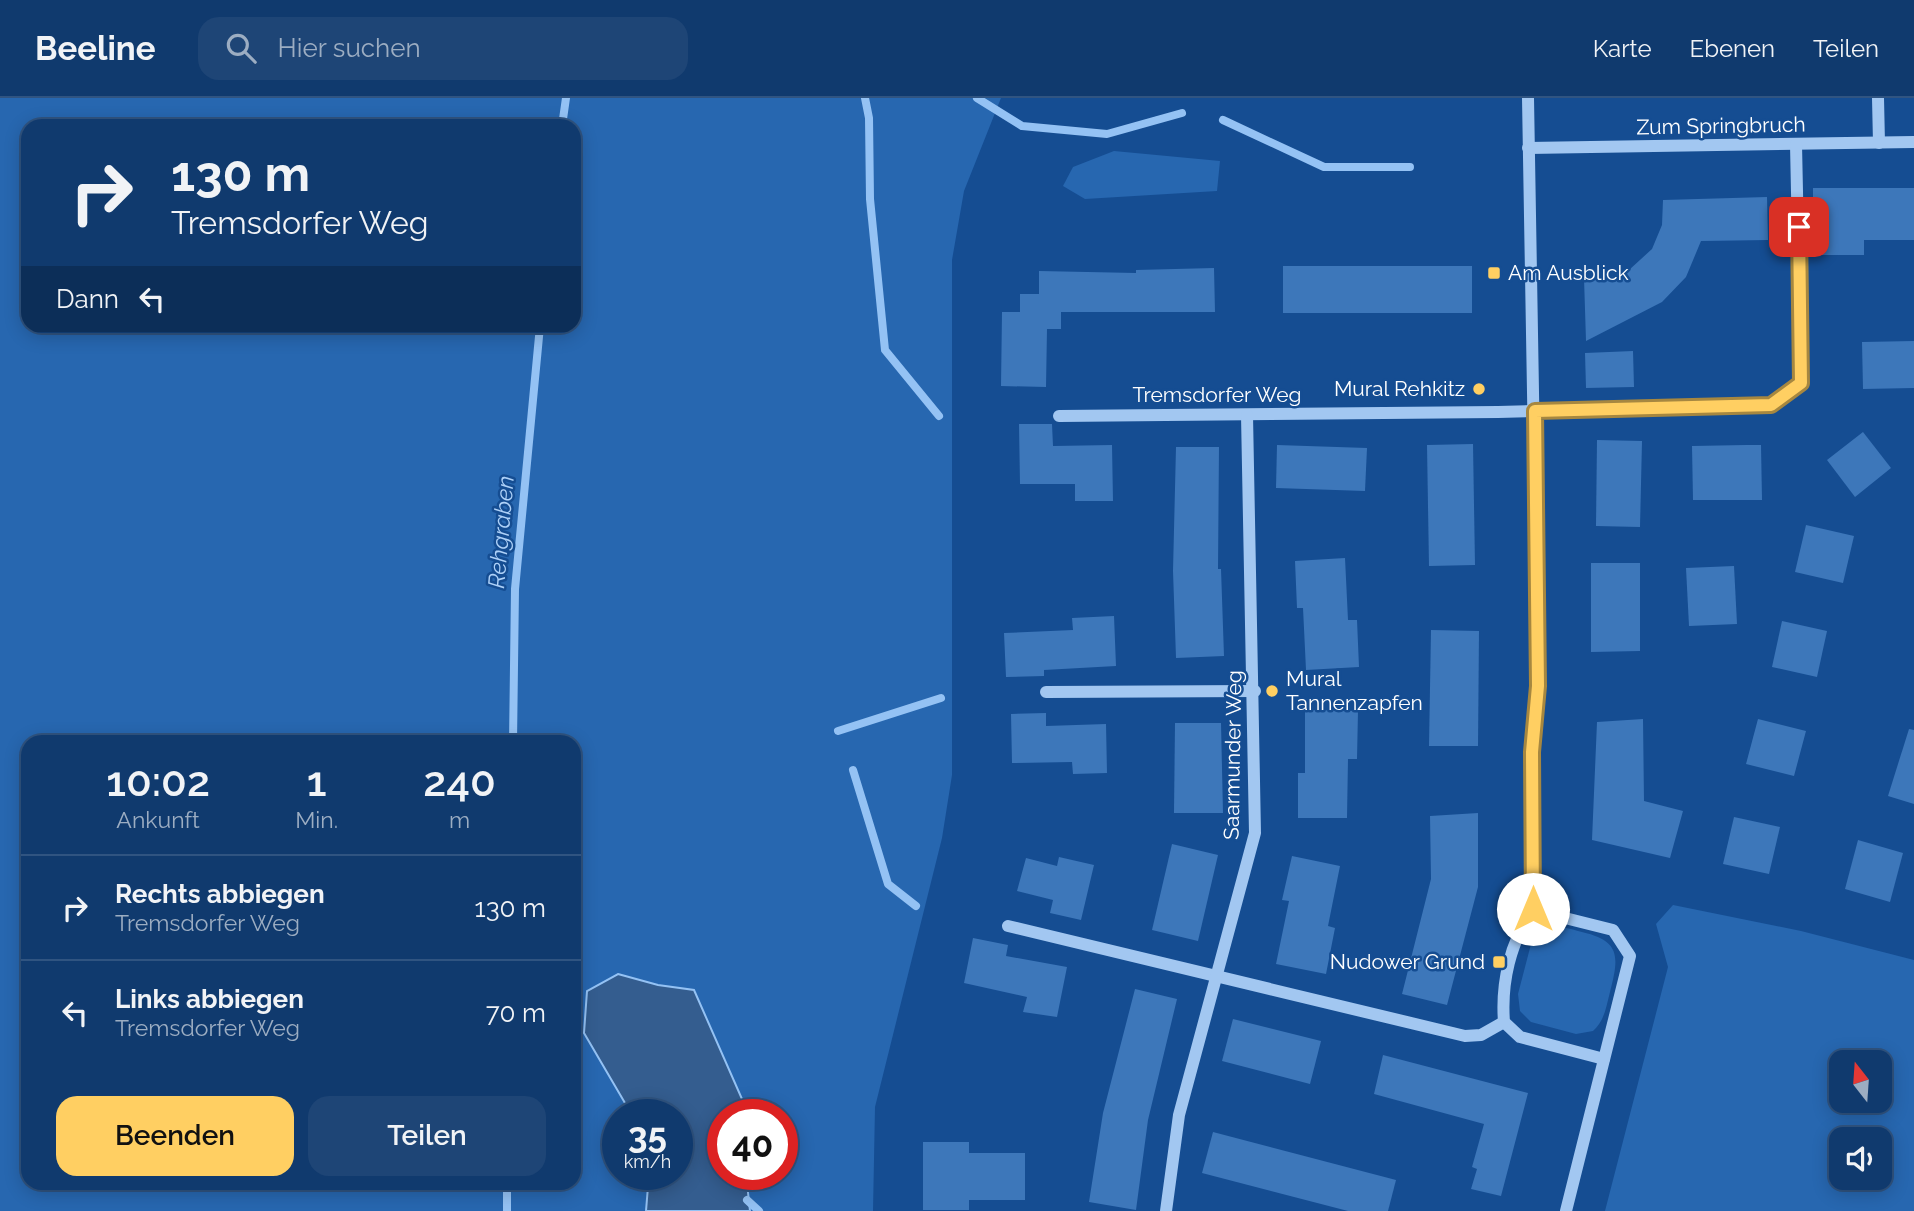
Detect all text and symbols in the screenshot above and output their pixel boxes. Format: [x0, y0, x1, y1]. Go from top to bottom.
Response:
search box [198, 17, 688, 80]
text: Beeline [35, 29, 156, 68]
icon: search [222, 29, 260, 67]
text: Hier suchen [278, 33, 421, 63]
text: Karte [1593, 34, 1652, 63]
text: Ebenen [1690, 34, 1775, 63]
text: Teilen [1813, 34, 1879, 63]
street label: Zum Springbruch [1636, 112, 1806, 139]
text: 130 m [171, 145, 310, 202]
icon: right [56, 147, 147, 238]
pin [1769, 197, 1829, 257]
text: Tremsdorfer Weg [171, 204, 428, 241]
icon: arrive [1780, 208, 1818, 246]
place label: Am Ausblick [1508, 260, 1629, 285]
marker: Am Ausblick [1486, 265, 1502, 281]
icon: left [133, 280, 171, 318]
text: Dann [56, 284, 119, 314]
place label: Mural Rehkitz [1334, 376, 1465, 401]
marker: Mural Rehkitz [1471, 381, 1487, 397]
street label: Tremsdorfer Weg [1133, 382, 1301, 407]
water label: Rehgraben [482, 474, 519, 589]
place label: Mural Tannenzapfen [1286, 666, 1423, 715]
street label: Saarmunder Weg [1219, 670, 1246, 840]
marker: Mural Tannenzapfen [1264, 683, 1280, 699]
text: 10:02 [106, 757, 210, 806]
text: 1 [307, 757, 327, 806]
text: 240 [423, 757, 496, 806]
text: Ankunft [116, 806, 200, 833]
text: Min. [295, 806, 338, 833]
text: m [449, 806, 470, 833]
position arrow [1496, 872, 1570, 946]
text: Rechts abbiegen [115, 879, 325, 909]
icon: right [56, 889, 94, 927]
text: 130 m [475, 893, 546, 923]
text: Tremsdorfer Weg [115, 909, 300, 936]
place label: Nudower Grund [1330, 949, 1485, 974]
marker: Nudower Grund [1491, 954, 1507, 970]
text: Links abbiegen [115, 984, 304, 1014]
icon: left [56, 994, 94, 1032]
text: 70 m [486, 998, 546, 1028]
text: Tremsdorfer Weg [115, 1014, 300, 1041]
north arrow [1829, 1050, 1892, 1113]
map controls [1829, 1050, 1892, 1190]
button: Beenden [56, 1096, 294, 1176]
button: Teilen [308, 1096, 546, 1176]
speed limit sign: 40 [707, 1099, 798, 1190]
text: 35 [628, 1115, 667, 1156]
button: sound [1829, 1127, 1892, 1190]
text: km/h [624, 1151, 671, 1172]

